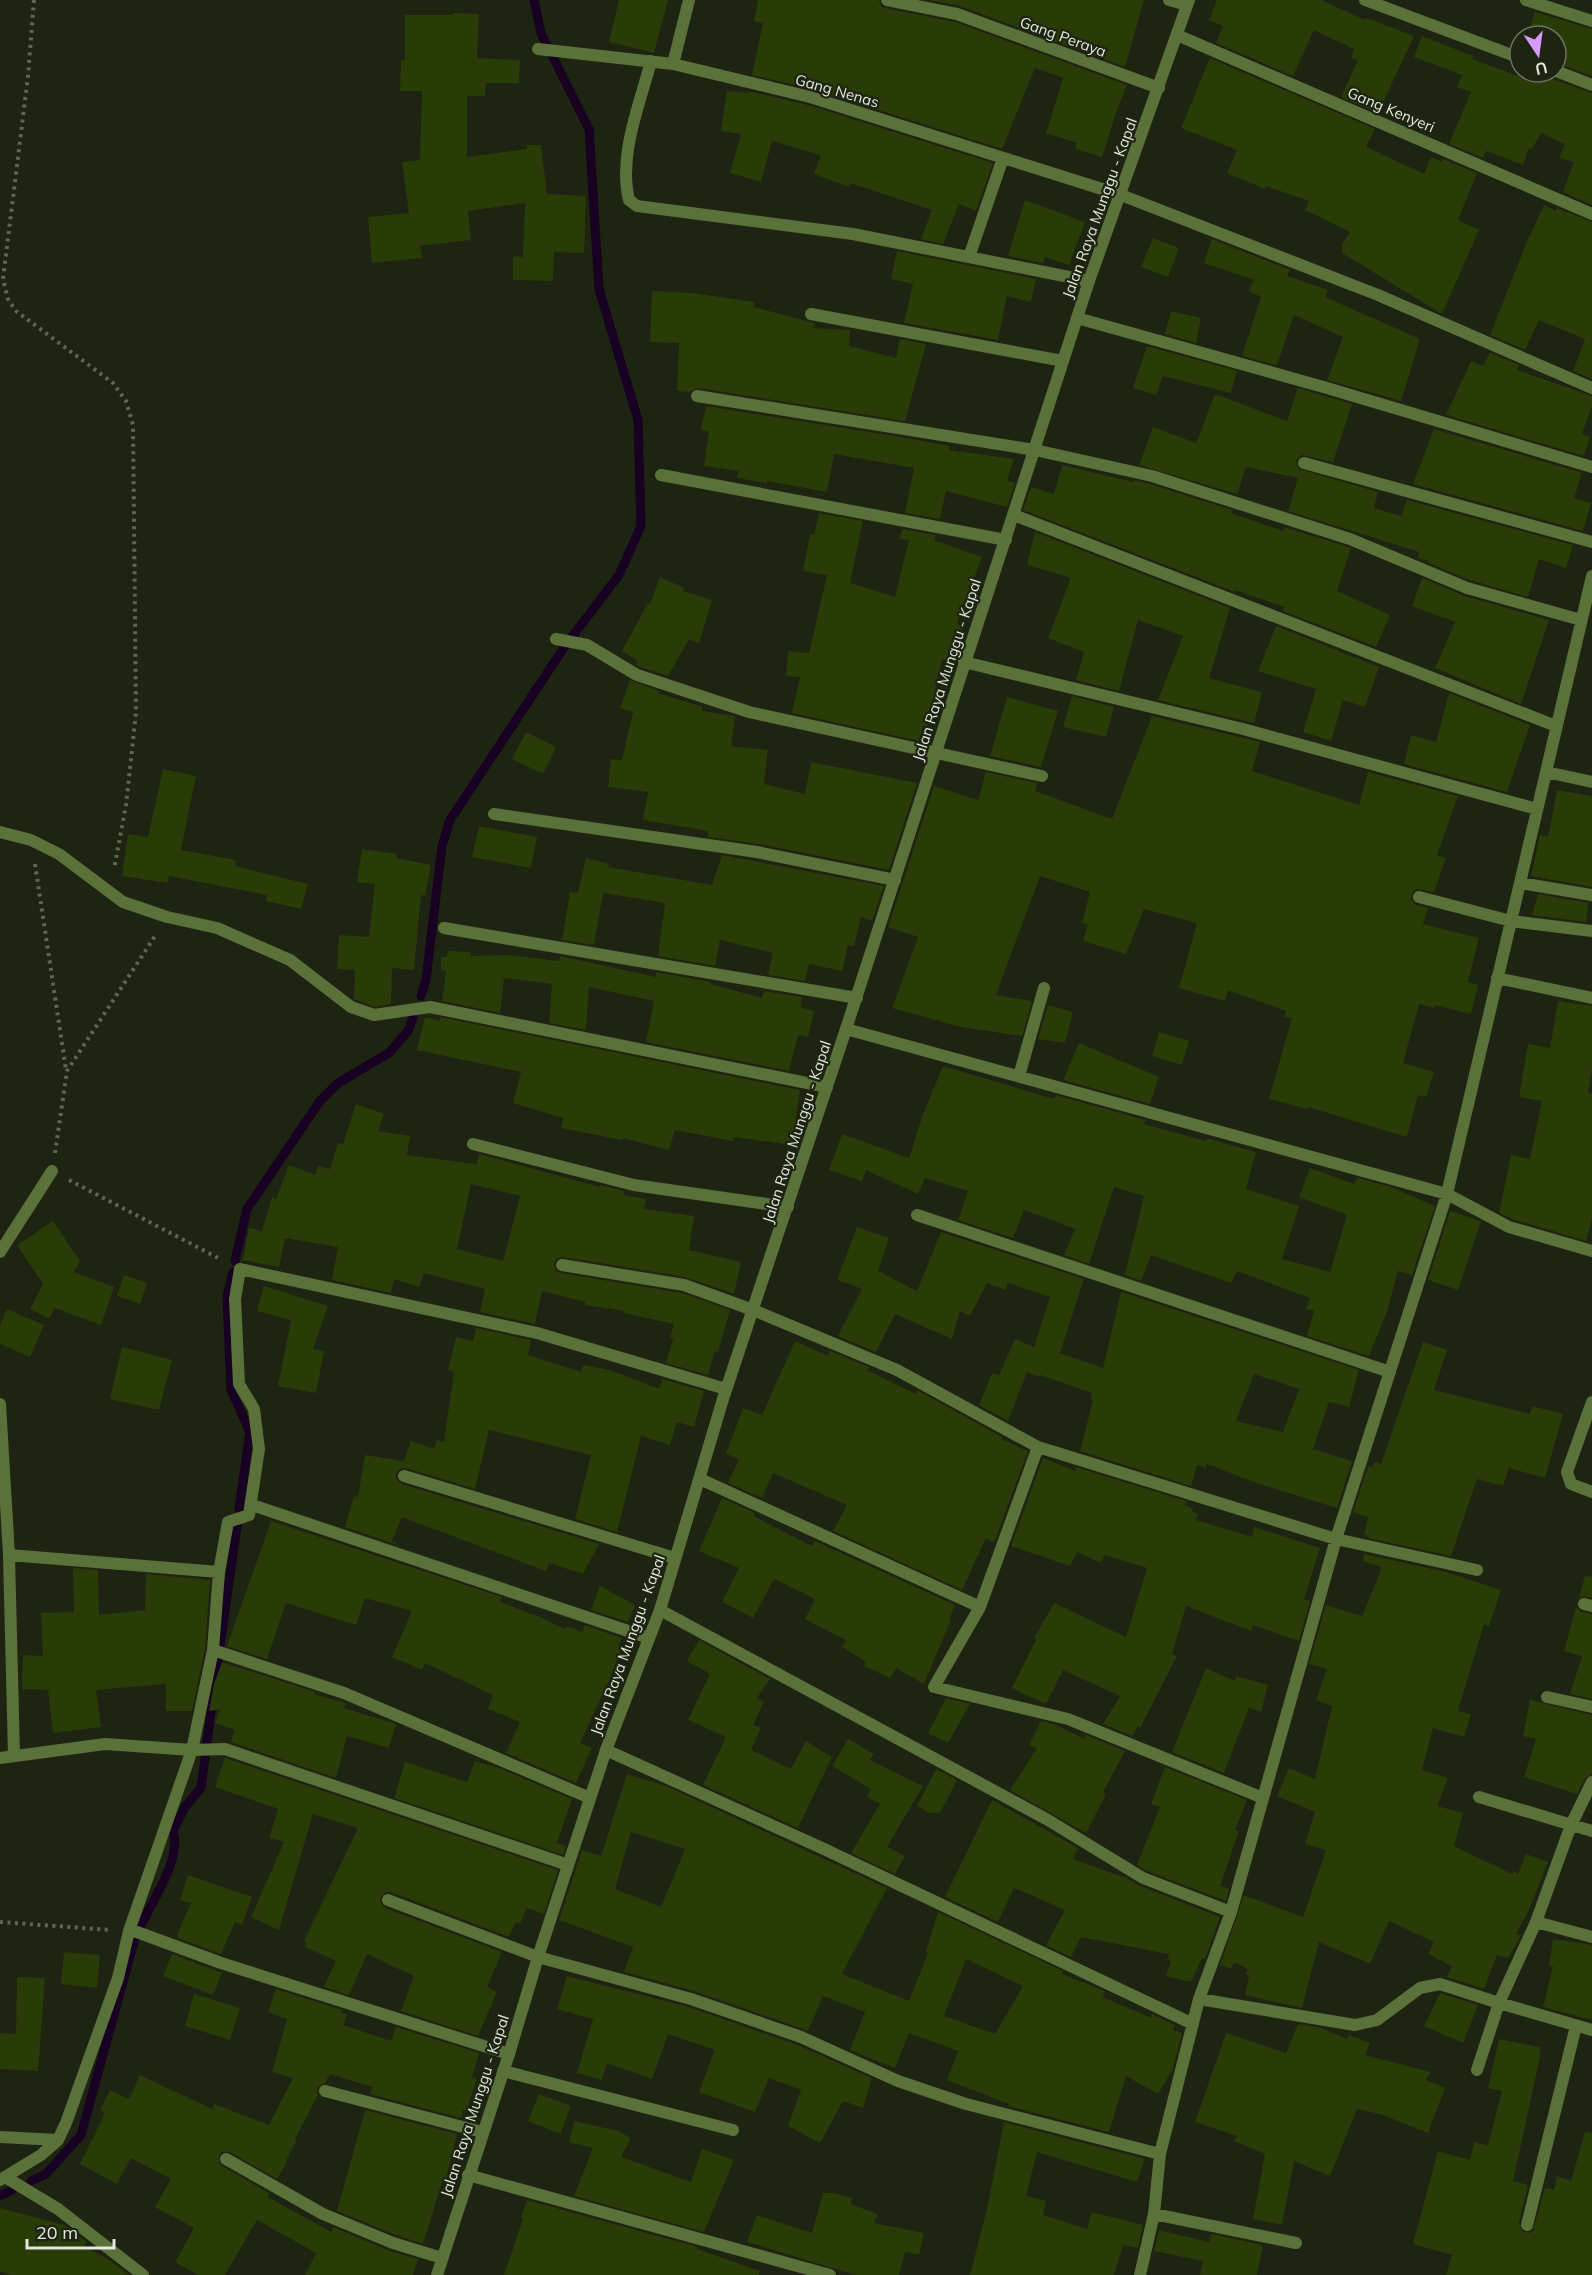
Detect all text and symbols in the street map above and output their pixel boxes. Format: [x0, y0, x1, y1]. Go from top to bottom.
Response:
street label: Gang Peraya [1017, 12, 1109, 61]
north arrow [1508, 24, 1568, 84]
text: U [1533, 58, 1549, 80]
street label: Gang Nenas [793, 69, 881, 112]
street label: Gang Kenyeri [1345, 83, 1438, 136]
street label: Jalan Raya Munggu - Kapal [1058, 115, 1141, 301]
street label: Jalan Raya Munggu - Kapal [908, 576, 985, 763]
street label: Jalan Raya Munggu - Kapal [758, 1038, 835, 1225]
street label: Jalan Raya Munggu - Kapal [586, 1552, 669, 1738]
street label: Jalan Raya Munggu - Kapal [436, 2012, 513, 2199]
scale bar [27, 2212, 114, 2250]
text: 20 m [36, 2221, 78, 2244]

